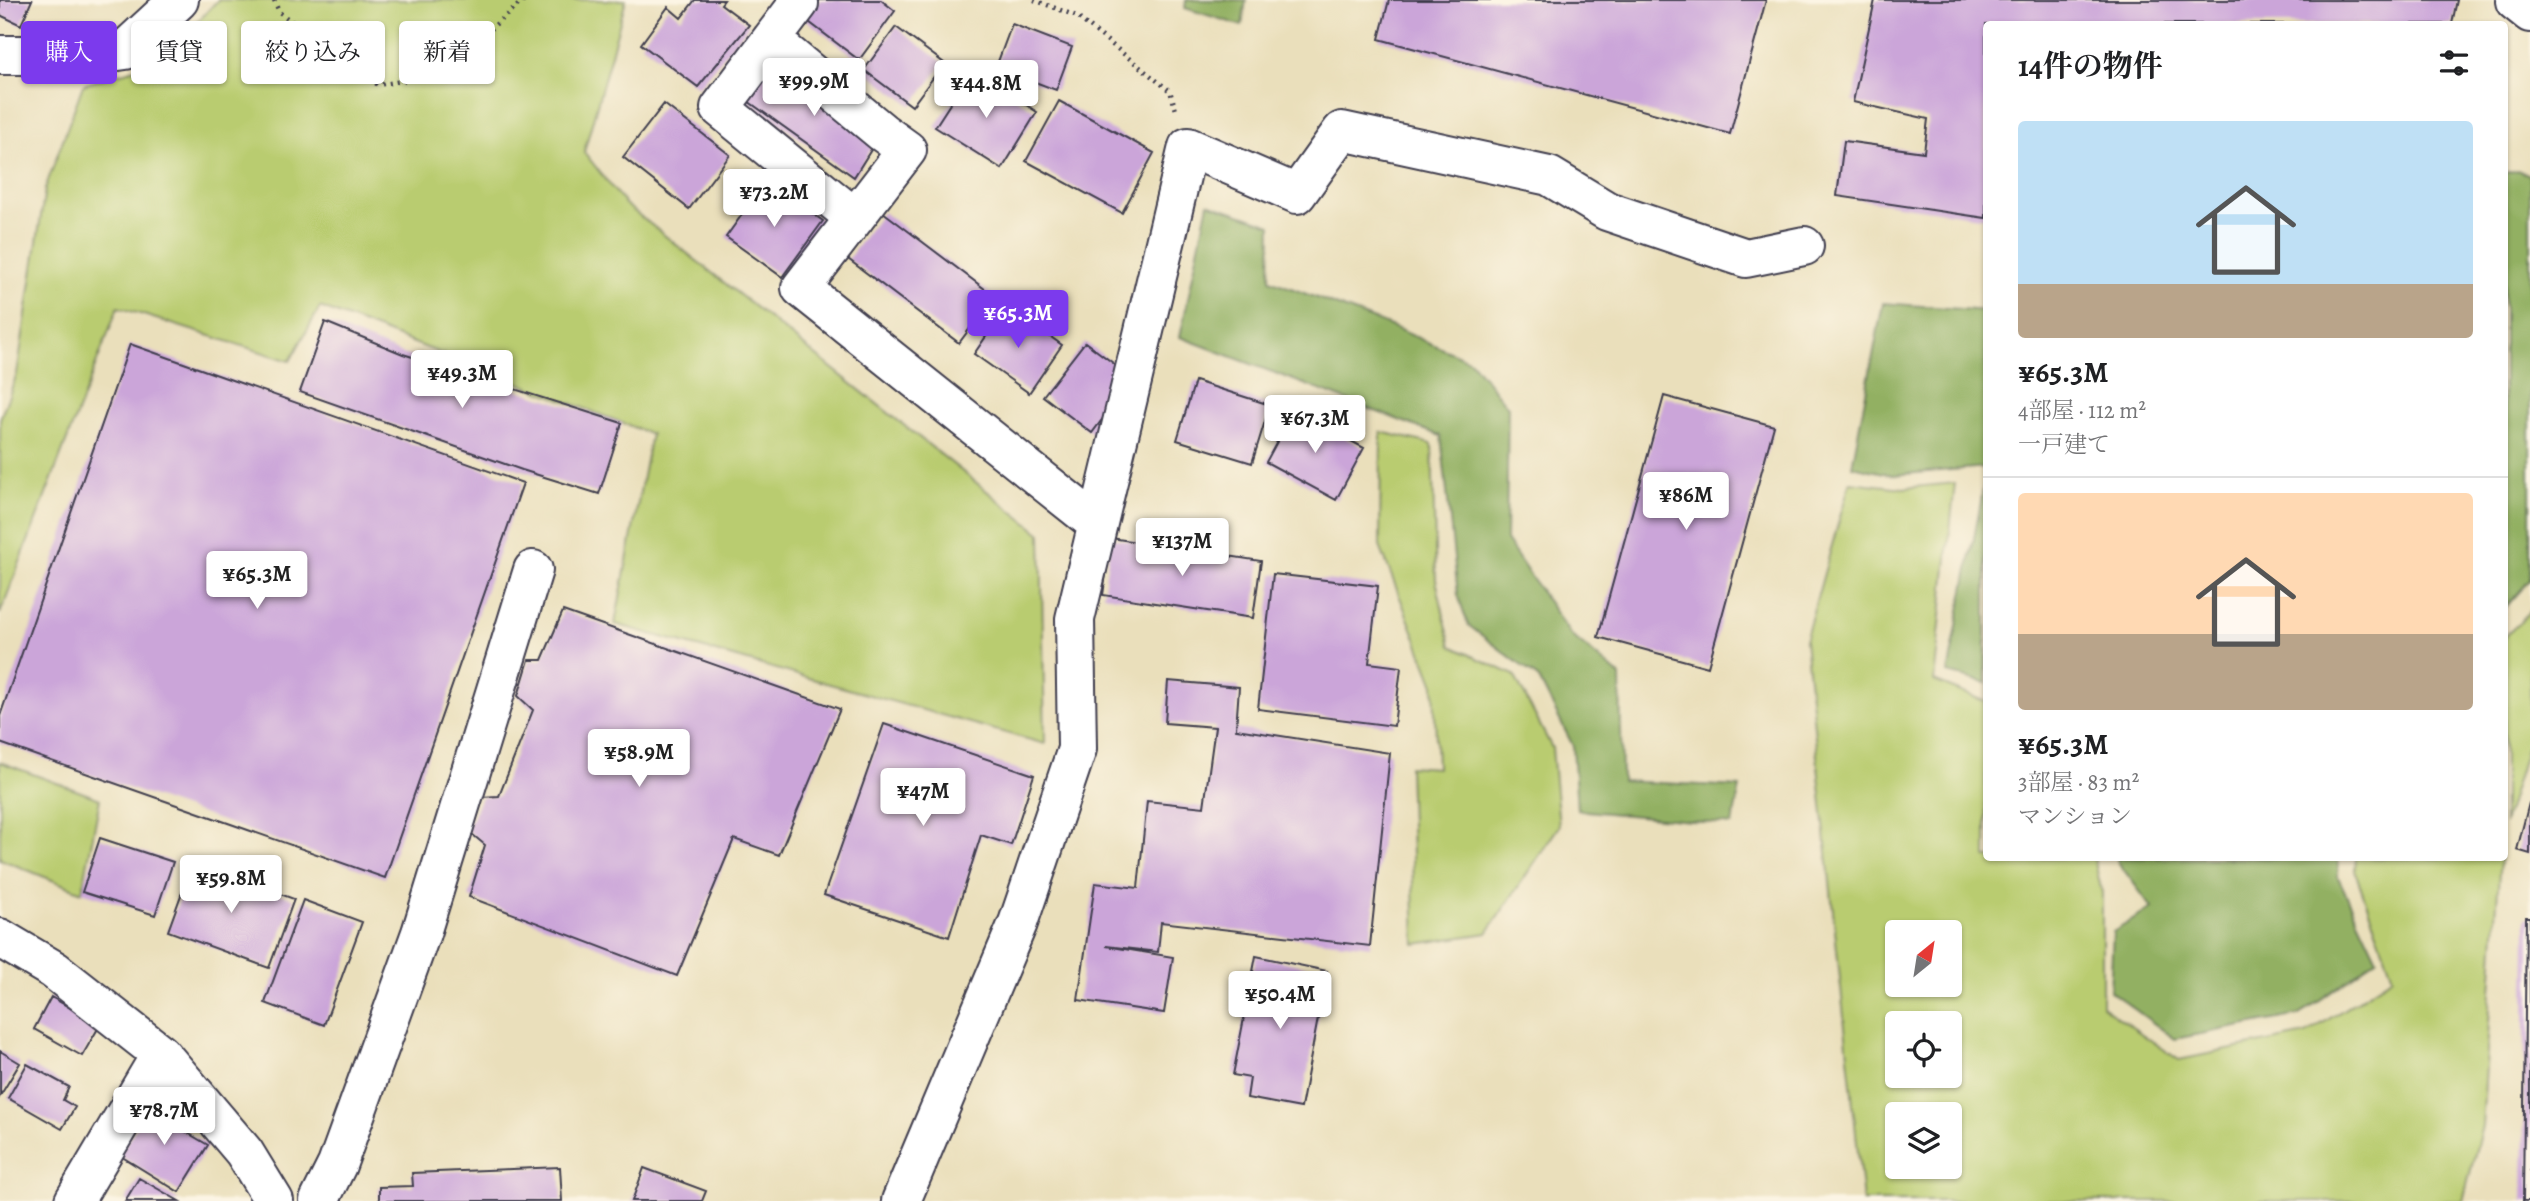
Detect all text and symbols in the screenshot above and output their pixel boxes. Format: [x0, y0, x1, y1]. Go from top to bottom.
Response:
chip: 購入 [21, 21, 117, 84]
chip: 賃貸 [131, 21, 227, 84]
chip: 絞り込み [241, 21, 385, 84]
chip: 新着 [399, 21, 495, 84]
icon: filters [2435, 44, 2473, 82]
text: 14件の物件 [2018, 46, 2163, 86]
pin: ¥99.9M [757, 58, 871, 118]
pin: ¥44.8M [929, 60, 1043, 120]
text: ¥99.9M [779, 65, 849, 96]
text: ¥44.8M [950, 67, 1022, 98]
icon: home [2183, 167, 2309, 293]
pin: ¥73.2M [717, 170, 831, 229]
text: ¥73.2M [739, 176, 809, 207]
pin: ¥65.3M [961, 290, 1075, 350]
text: ¥65.3M [983, 297, 1053, 328]
pin: ¥49.3M [405, 350, 519, 410]
text: ¥65.3M [2018, 352, 2108, 392]
text: ¥49.3M [427, 357, 497, 388]
text: 4部屋 · 112 m² [2018, 395, 2146, 426]
pin: ¥67.3M [1258, 396, 1372, 455]
text: ¥67.3M [1280, 402, 1350, 433]
text: 一戸建て [2018, 429, 2110, 460]
pin: ¥86M [1645, 472, 1727, 532]
text: ¥86M [1659, 479, 1713, 510]
pin: ¥137M [1133, 518, 1231, 578]
text: ¥137M [1152, 525, 1212, 556]
icon: home [2183, 539, 2309, 665]
pin: ¥65.3M [200, 552, 314, 611]
text: ¥65.3M [222, 558, 292, 589]
text: ¥65.3M [2018, 724, 2108, 764]
pin: ¥58.9M [582, 730, 696, 789]
text: ¥58.9M [604, 736, 674, 767]
text: 3部屋 · 83 m² [2018, 767, 2139, 798]
pin: ¥47M [882, 768, 964, 828]
text: ¥47M [896, 775, 950, 806]
text: マンション [2018, 801, 2132, 832]
pin: ¥59.8M [174, 856, 288, 915]
text: ¥59.8M [196, 862, 266, 893]
north arrow [1885, 920, 1962, 998]
map controls [1885, 920, 1962, 1179]
pin: ¥50.4M [1223, 972, 1337, 1031]
text: ¥50.4M [1244, 978, 1316, 1009]
button: locate [1885, 1011, 1962, 1088]
pin: ¥78.7M [107, 1088, 221, 1147]
text: ¥78.7M [129, 1094, 199, 1125]
button: layers [1885, 1102, 1962, 1179]

